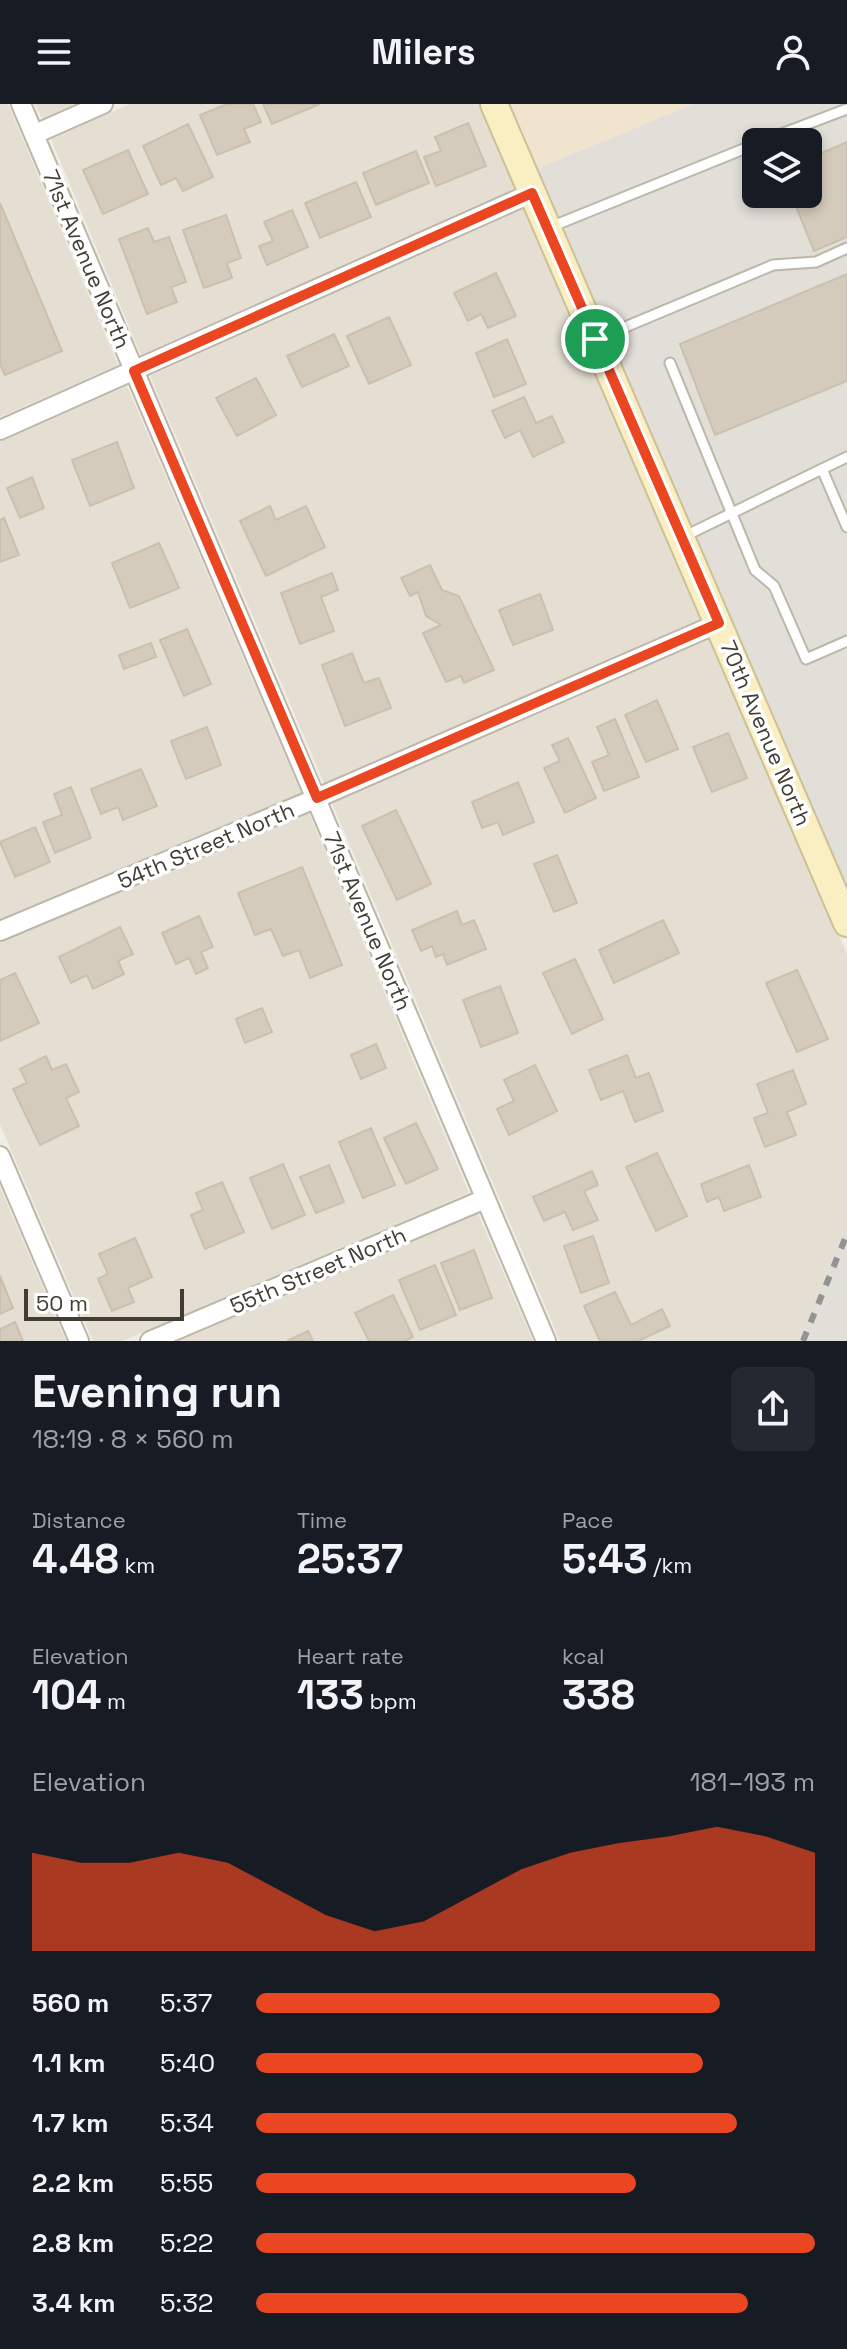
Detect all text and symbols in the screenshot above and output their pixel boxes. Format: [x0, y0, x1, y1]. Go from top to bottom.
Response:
text: Milers [371, 29, 476, 75]
icon: menu [32, 30, 76, 74]
icon: person [771, 30, 815, 74]
map controls [742, 128, 822, 208]
button: layers [742, 128, 822, 208]
street label: 71st Avenue North [37, 165, 137, 353]
pin [561, 305, 629, 373]
icon: arrive [573, 317, 617, 361]
street label: 70th Avenue North [714, 636, 818, 830]
street label: 54th Street North [113, 795, 299, 895]
street label: 71st Avenue North [318, 827, 418, 1015]
street label: 55th Street North [226, 1220, 410, 1320]
scale bar [24, 1285, 184, 1321]
text: 50 m [36, 1289, 88, 1317]
text: Evening run [32, 1364, 282, 1420]
button: share [731, 1367, 815, 1451]
text: 18:19 · 8 × 560 m [32, 1422, 234, 1456]
text: Distance [32, 1506, 126, 1534]
text: Time [297, 1506, 347, 1534]
text: Pace [562, 1506, 614, 1534]
text: 4.48 [32, 1534, 119, 1585]
text: 25:37 [297, 1534, 403, 1585]
text: 5:43 [562, 1534, 648, 1585]
text: km [119, 1551, 155, 1579]
text: /km [648, 1551, 692, 1579]
text: Elevation [32, 1642, 128, 1670]
text: Heart rate [297, 1642, 404, 1670]
text: kcal [562, 1642, 604, 1670]
text: 104 [32, 1670, 101, 1721]
text: 133 [297, 1670, 364, 1721]
text: 338 [562, 1670, 635, 1721]
text: m [101, 1687, 126, 1715]
text: bpm [364, 1687, 417, 1715]
text: Elevation [32, 1765, 146, 1799]
text: 181–193 m [690, 1765, 815, 1799]
text: 560 m [32, 1986, 109, 2020]
text: 5:37 [160, 1986, 213, 2020]
text: 1.1 km [32, 2046, 105, 2080]
text: 5:40 [160, 2046, 215, 2080]
text: 1.7 km [32, 2106, 109, 2140]
text: 5:34 [160, 2106, 214, 2140]
text: 2.2 km [32, 2166, 114, 2200]
text: 5:55 [160, 2166, 213, 2200]
text: 2.8 km [32, 2226, 114, 2260]
text: 5:22 [160, 2226, 214, 2260]
text: 3.4 km [32, 2286, 116, 2320]
text: 5:32 [160, 2286, 214, 2320]

